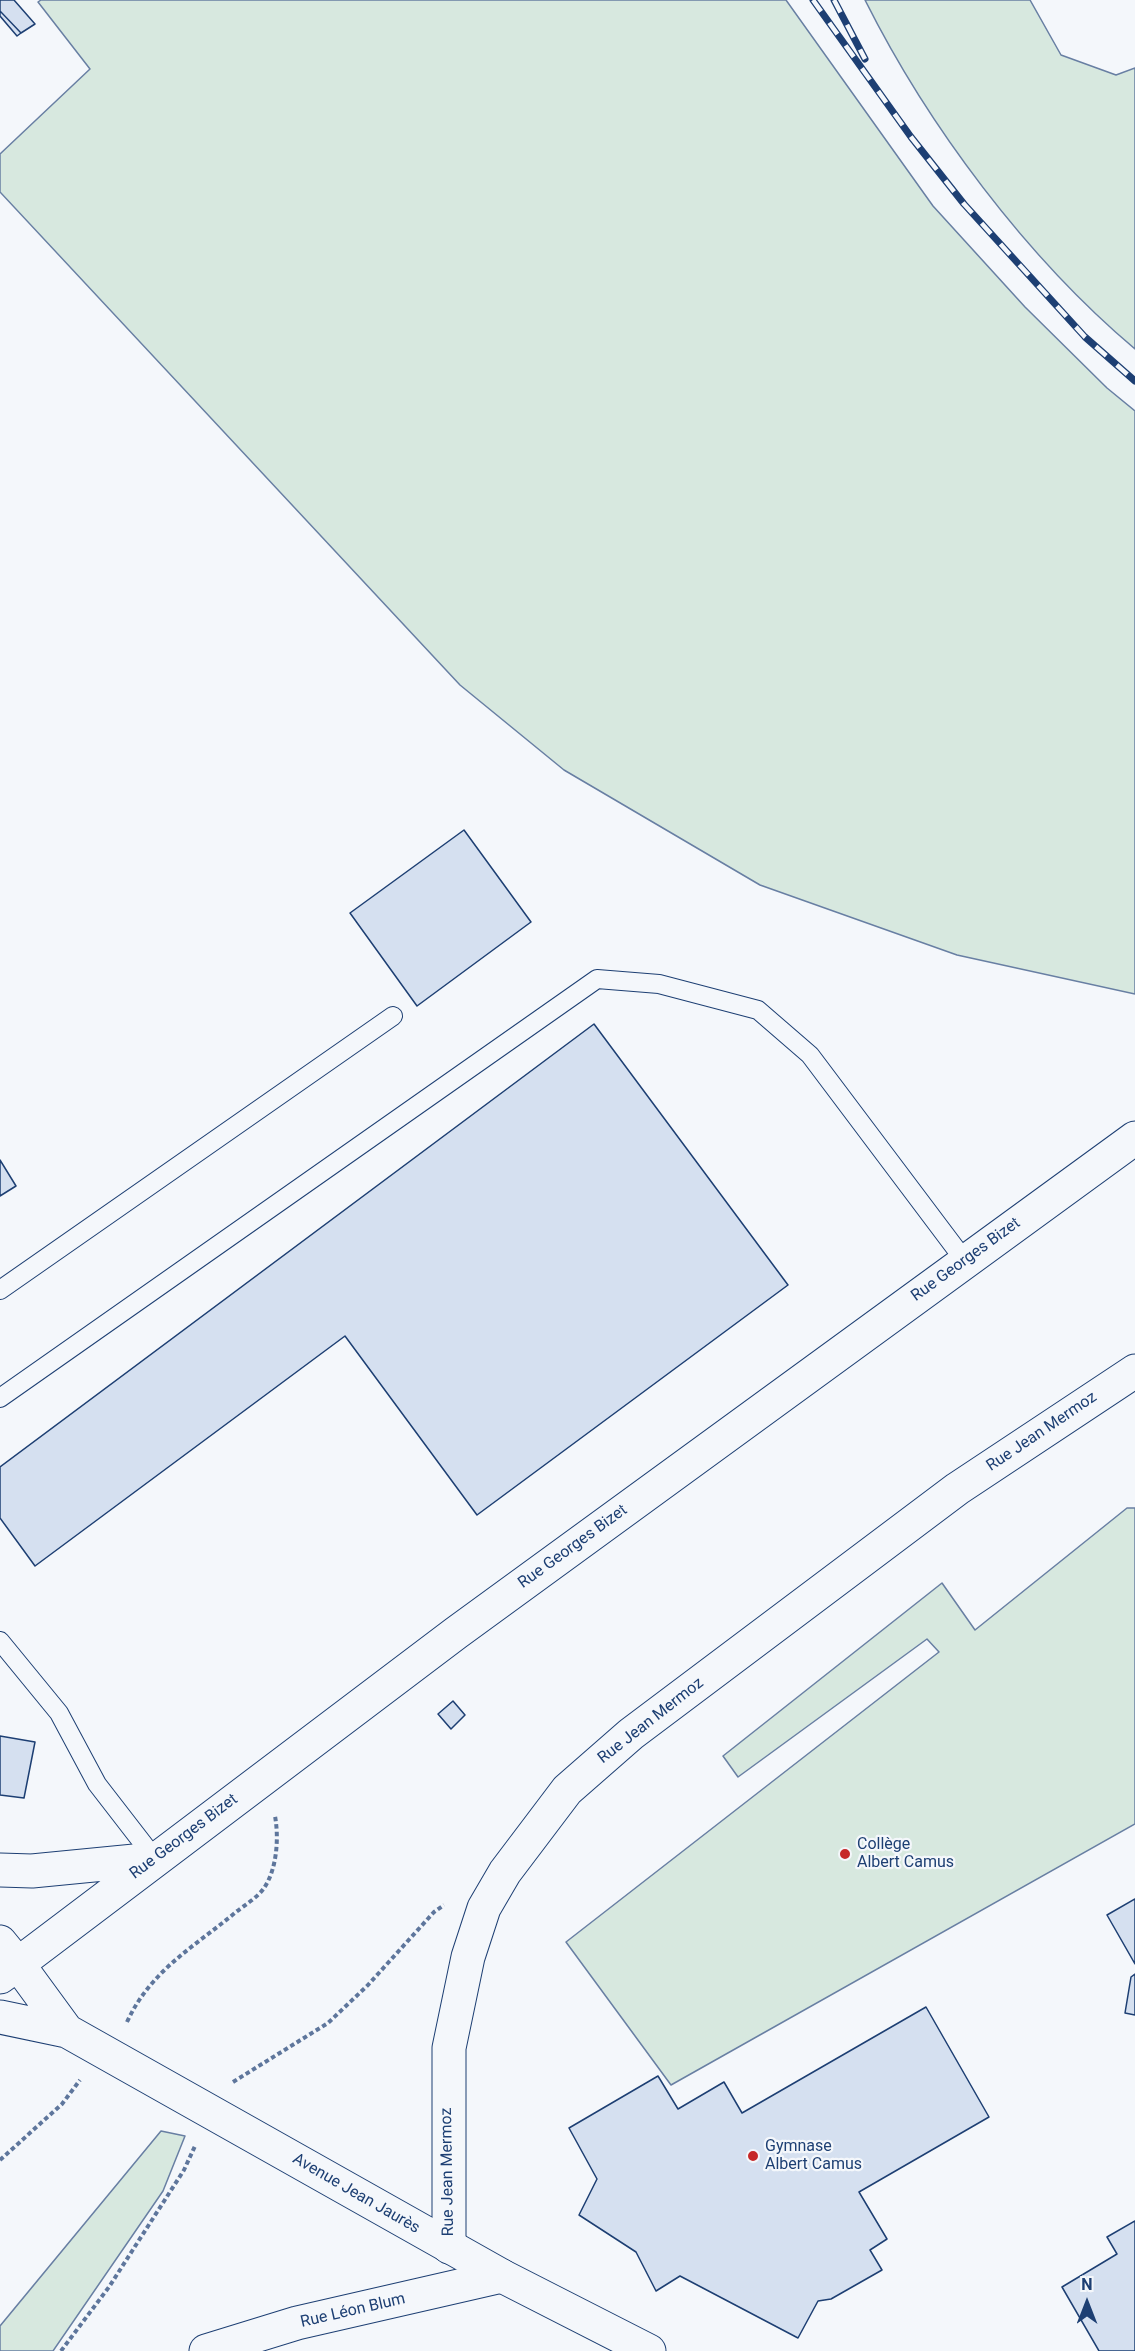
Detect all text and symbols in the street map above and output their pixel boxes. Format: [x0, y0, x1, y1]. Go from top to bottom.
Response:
street label: Rue Georges Bizet [908, 1214, 1024, 1306]
street label: Rue Jean Mermoz [983, 1388, 1101, 1476]
street label: Rue Georges Bizet [515, 1501, 631, 1593]
street label: Rue Jean Mermoz [594, 1674, 708, 1768]
street label: Rue Georges Bizet [126, 1790, 242, 1884]
place label: Collège Albert Camus [857, 1835, 954, 1873]
marker: Collège Albert Camus [838, 1847, 852, 1861]
street label: Rue Jean Mermoz [437, 2107, 459, 2237]
place label: Gymnase Albert Camus [765, 2137, 862, 2175]
marker: Gymnase Albert Camus [746, 2149, 760, 2163]
street label: Avenue Jean Jaurès [289, 2150, 423, 2238]
north arrow [1057, 2273, 1117, 2333]
text: N [1081, 2275, 1093, 2294]
street label: Rue Léon Blum [299, 2290, 407, 2332]

